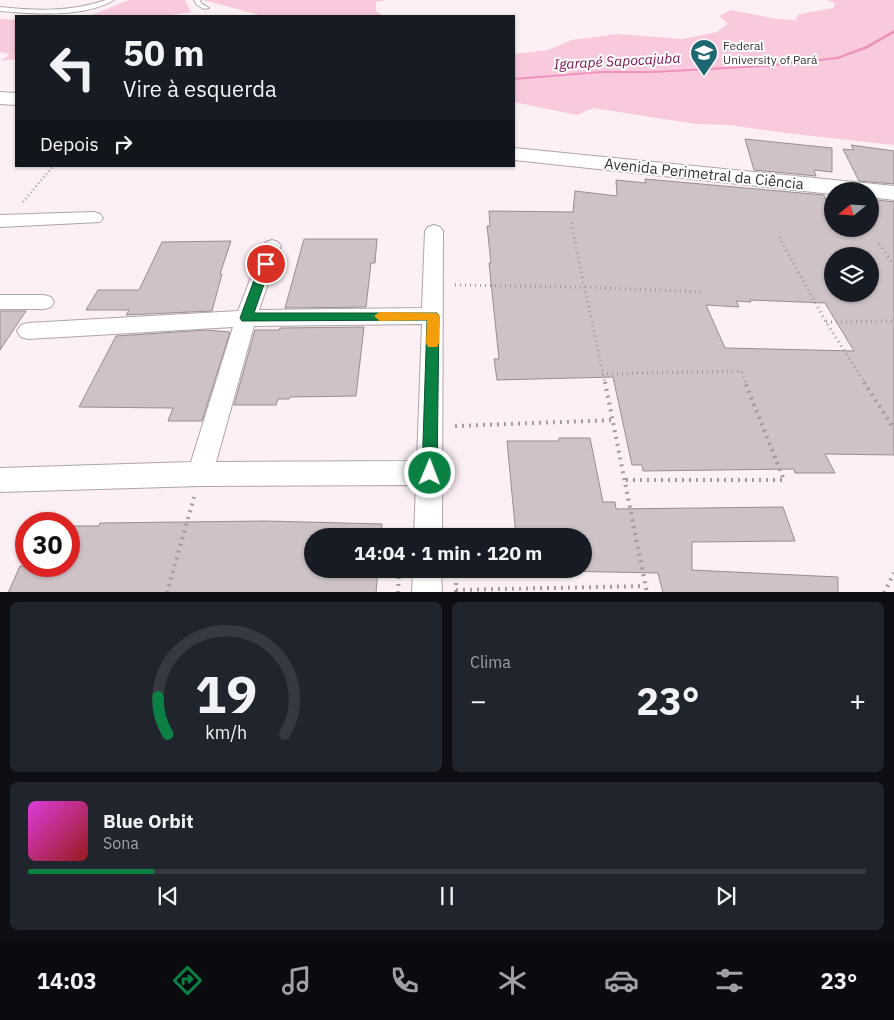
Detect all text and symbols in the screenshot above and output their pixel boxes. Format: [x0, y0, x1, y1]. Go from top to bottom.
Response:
text: 50 m [123, 30, 205, 76]
icon: left [40, 35, 105, 100]
school or university icon: Federal University of Pará [689, 38, 719, 77]
place label: Federal University of Pará [723, 38, 818, 67]
water label: Igarapé Sapocajuba [553, 49, 681, 73]
text: Vire à esquerda [123, 74, 277, 103]
icon: right [109, 130, 137, 158]
text: Depois [40, 132, 99, 156]
street label: Avenida Perimetral da Ciência [603, 154, 805, 193]
north arrow [824, 182, 879, 238]
map controls [824, 182, 879, 302]
pin [245, 243, 287, 285]
button: layers [824, 247, 879, 302]
icon: arrive [252, 250, 280, 278]
position arrow [403, 446, 455, 498]
speed limit sign: 30 [15, 512, 80, 577]
text: 14:04 · 1 min · 120 m [354, 541, 542, 565]
text: Clima [470, 652, 511, 672]
text: 19 [195, 660, 257, 727]
text: 23° [636, 676, 700, 725]
text: − [470, 682, 487, 719]
text: + [849, 682, 866, 719]
text: km/h [205, 721, 247, 744]
text: Blue Orbit [103, 809, 193, 833]
text: Sona [103, 833, 139, 853]
icon: previous [154, 882, 182, 910]
icon: pause [433, 882, 461, 910]
icon: next [712, 882, 740, 910]
icon: directions [170, 963, 205, 998]
icon: music [279, 963, 314, 998]
icon: phone [387, 963, 422, 998]
icon: climate [495, 963, 530, 998]
icon: car [604, 963, 639, 998]
icon: filters [712, 963, 747, 998]
text: 14:03 [37, 966, 97, 995]
text: 23° [820, 966, 857, 995]

